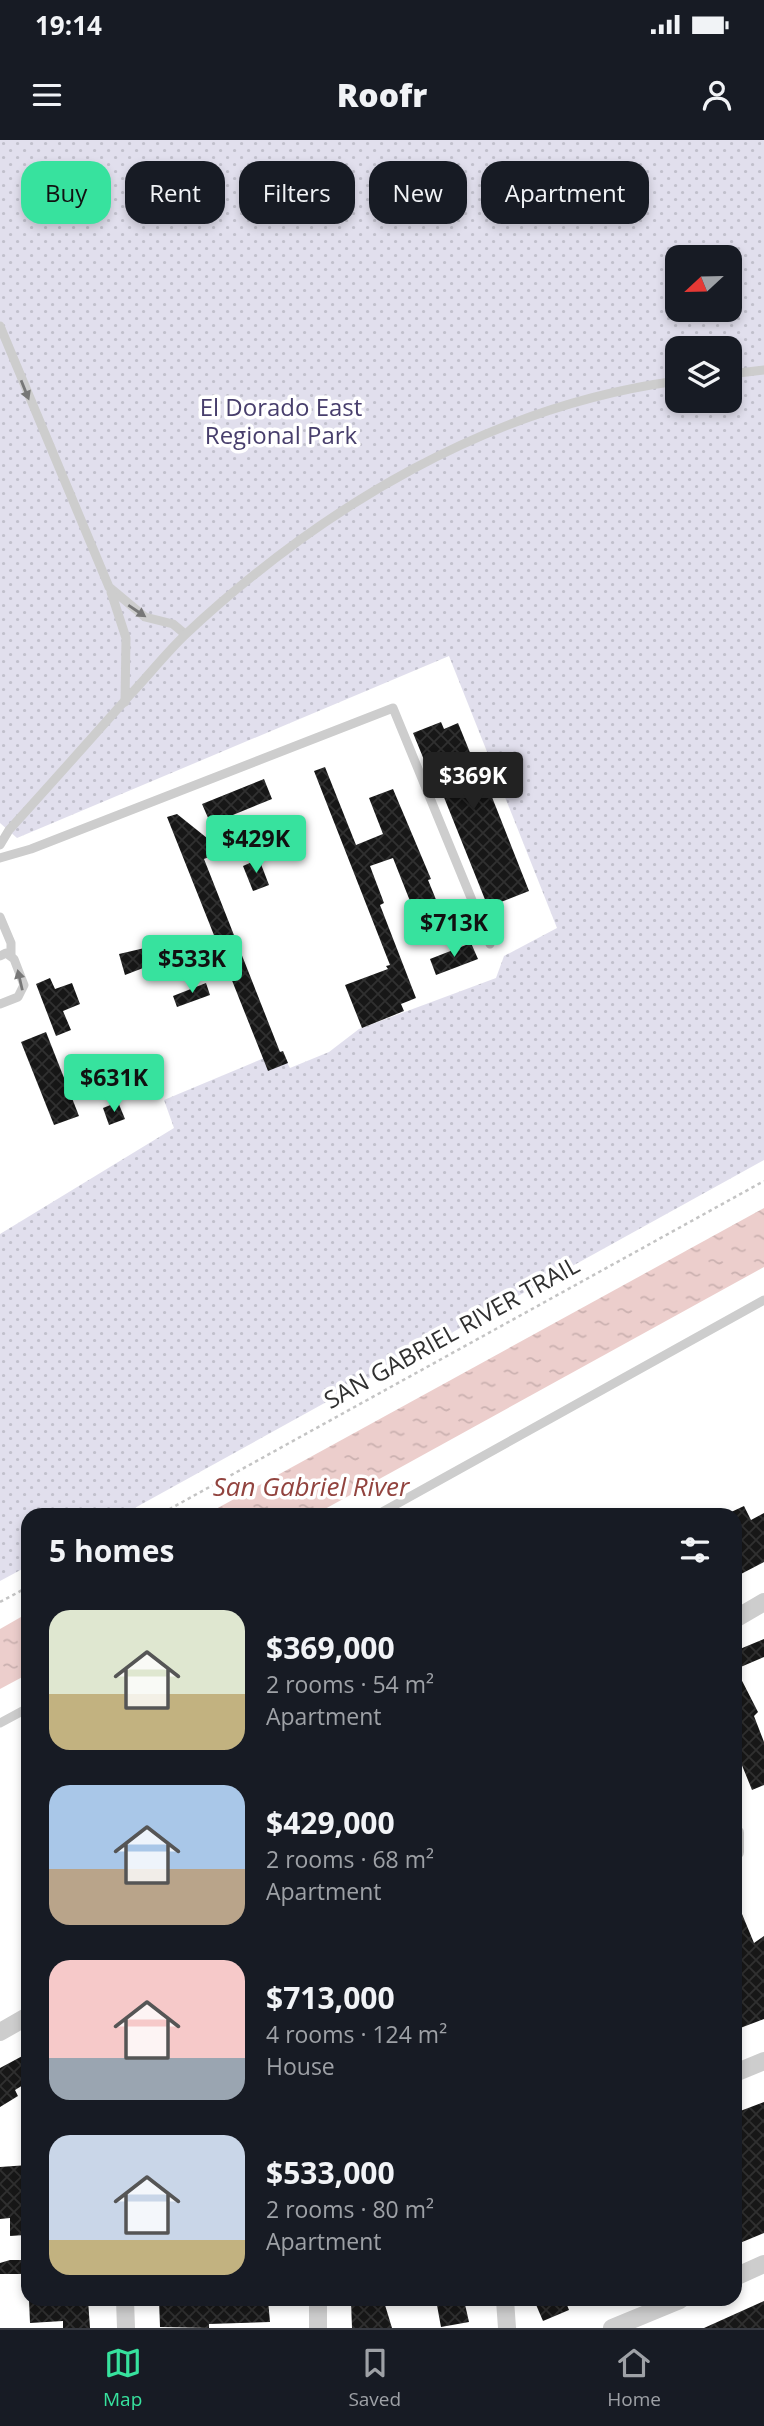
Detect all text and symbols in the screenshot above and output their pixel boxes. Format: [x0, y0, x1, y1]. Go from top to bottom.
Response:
text: 19:14 [35, 7, 102, 43]
text: Roofr [337, 73, 427, 116]
icon: menu [28, 76, 66, 114]
icon: person [698, 76, 736, 114]
chip: Buy [21, 161, 111, 224]
chip: Rent [125, 161, 225, 224]
chip: Filters [239, 161, 355, 224]
chip: New [369, 161, 467, 224]
chip: Apartment [481, 161, 649, 224]
north arrow [665, 245, 742, 322]
map controls [665, 245, 742, 413]
button: layers [665, 336, 742, 413]
one-way arrow [19, 379, 30, 400]
park label: El Dorado East Regional Park [200, 390, 362, 451]
one-way arrow [128, 604, 146, 618]
pin: $369K [424, 752, 522, 812]
text: $369K [439, 759, 507, 791]
pin: $429K [207, 816, 305, 875]
text: $429K [222, 822, 290, 854]
pin: $713K [405, 900, 503, 959]
text: $713K [420, 906, 488, 938]
pin: $533K [143, 936, 241, 995]
text: $533K [158, 942, 226, 974]
one-way arrow [15, 969, 26, 991]
pin: $631K [65, 1054, 163, 1114]
text: $631K [80, 1061, 148, 1093]
street label: SAN GABRIEL RIVER TRAIL [318, 1248, 585, 1416]
water label: San Gabriel River [213, 1468, 411, 1504]
text: 5 homes [49, 1530, 174, 1571]
icon: filters [676, 1531, 714, 1569]
text: $369,000 [266, 1627, 395, 1668]
icon: home [105, 1638, 189, 1722]
text: 2 rooms · 54 m² [266, 1668, 434, 1700]
text: Apartment [266, 1700, 382, 1732]
text: $429,000 [266, 1802, 395, 1843]
icon: home [105, 1813, 189, 1897]
text: 2 rooms · 68 m² [266, 1843, 434, 1875]
text: Apartment [266, 1875, 382, 1907]
text: $713,000 [266, 1977, 395, 2018]
icon: home [105, 1988, 189, 2072]
text: 4 rooms · 124 m² [266, 2018, 447, 2050]
text: House [266, 2050, 335, 2082]
text: $533,000 [266, 2152, 395, 2193]
icon: home [105, 2163, 189, 2247]
text: 2 rooms · 80 m² [266, 2193, 434, 2225]
text: Apartment [266, 2225, 382, 2257]
tab: Map [103, 2344, 142, 2412]
tab: Saved [348, 2344, 401, 2412]
tab: Home [607, 2344, 661, 2412]

